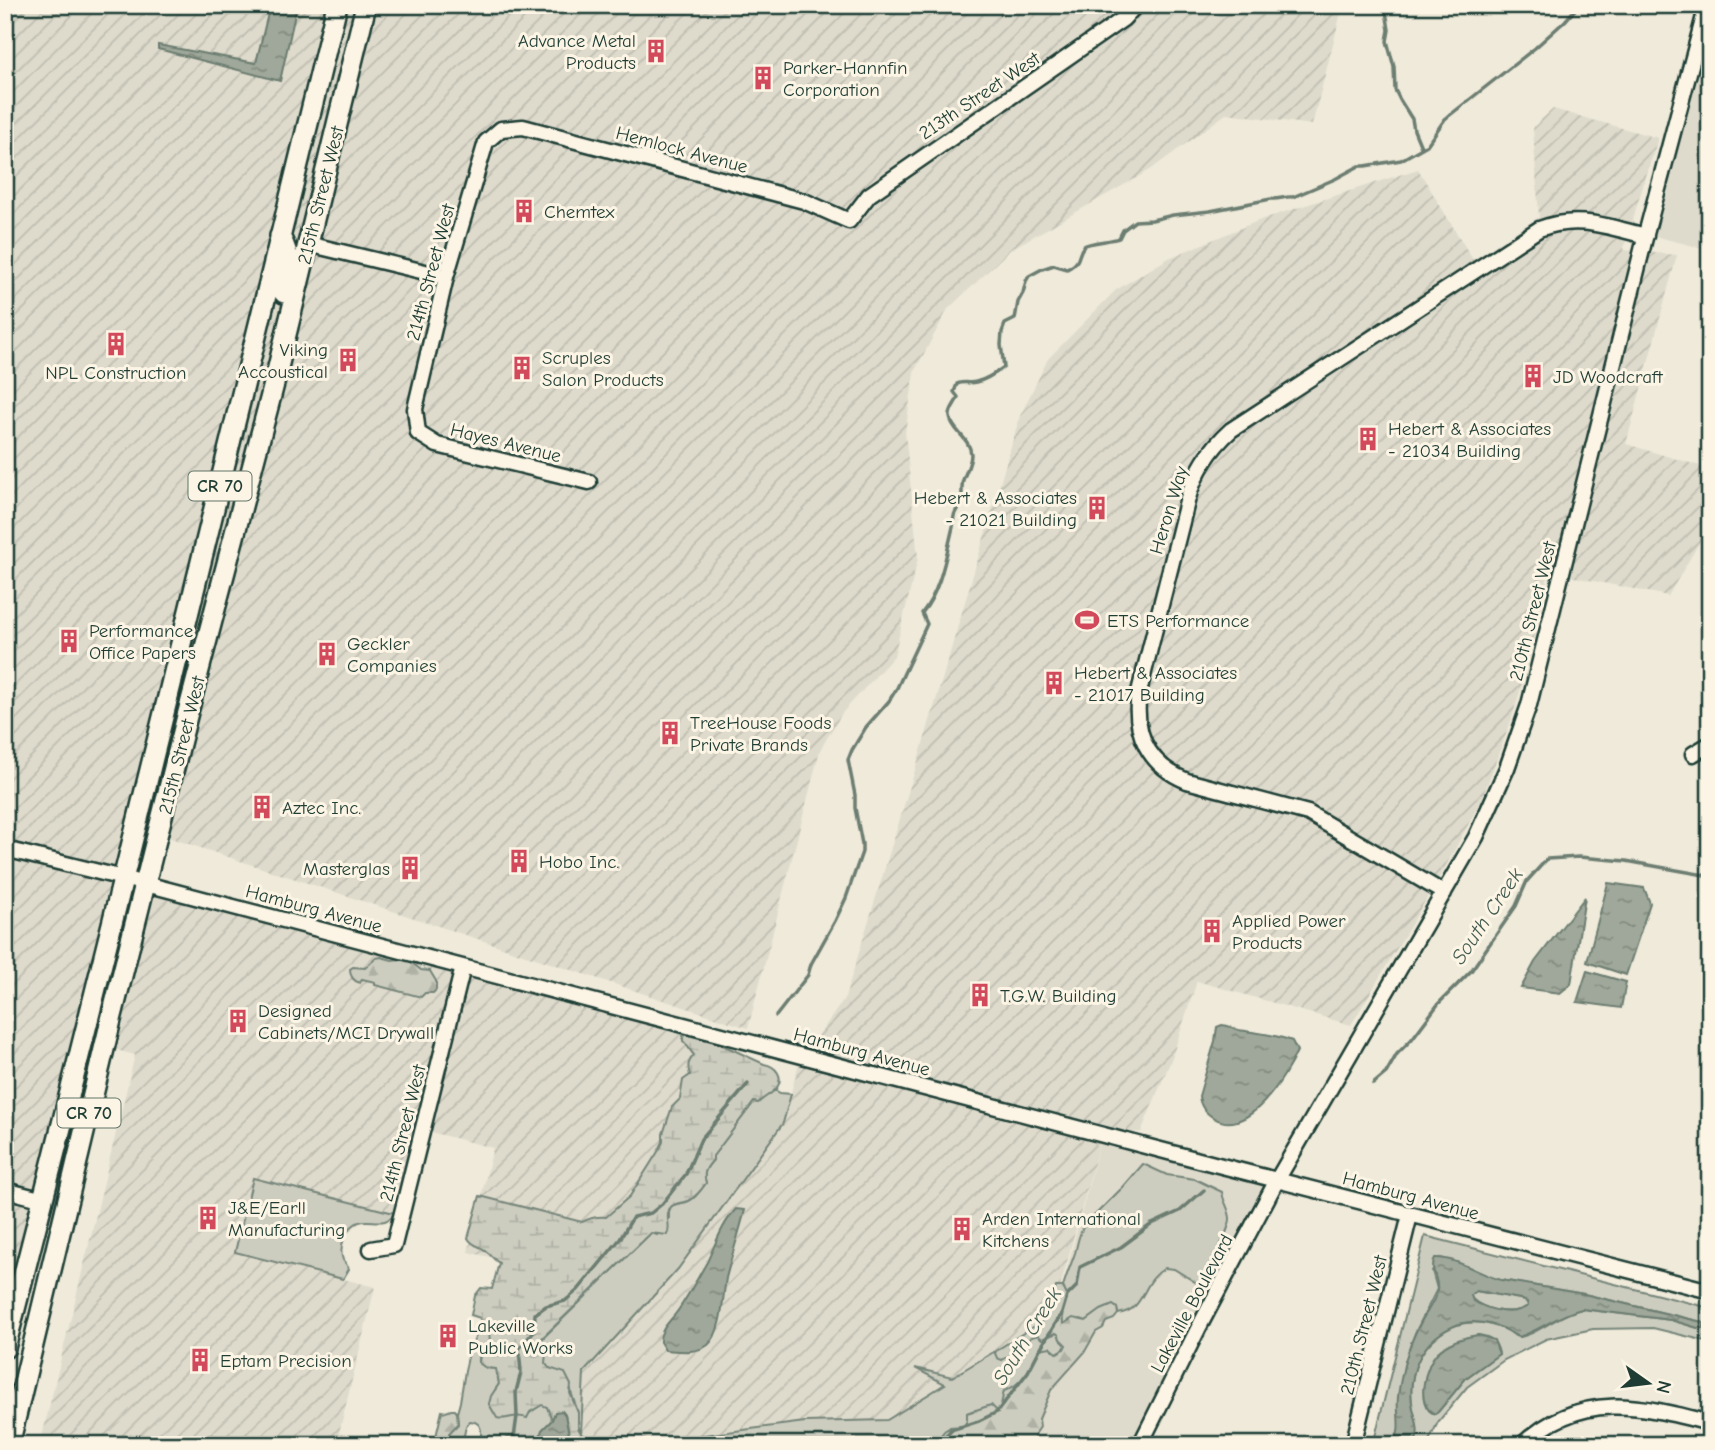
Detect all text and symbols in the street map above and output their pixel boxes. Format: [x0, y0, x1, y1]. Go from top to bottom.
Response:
place label: Advance Metal Products [518, 30, 636, 74]
building icon: Advance Metal Products [642, 37, 670, 65]
street label: 213th Street West [915, 47, 1045, 144]
place label: Parker-Hannfin Corporation [783, 57, 908, 101]
building icon: Parker-Hannfin Corporation [749, 64, 777, 92]
street label: Hemlock Avenue [613, 122, 750, 178]
street label: 215th Street West [293, 123, 349, 267]
building icon: Chemtex [510, 197, 538, 225]
street label: 214th Street West [402, 201, 460, 343]
place label: Chemtex [544, 201, 615, 223]
building icon: NPL Construction [102, 330, 130, 358]
place label: Viking Accoustical [238, 339, 328, 383]
building icon: Viking Accoustical [334, 346, 362, 374]
place label: Scruples Salon Products [542, 347, 664, 391]
building icon: Scruples Salon Products [508, 354, 536, 382]
place label: NPL Construction [45, 362, 187, 384]
building icon: JD Woodcraft [1519, 362, 1547, 390]
place label: JD Woodcraft [1553, 366, 1663, 388]
place label: Hebert & Associates - 21034 Building [1388, 418, 1551, 462]
street label: Hayes Avenue [448, 419, 563, 467]
building icon: Hebert & Associates - 21034 Building [1354, 425, 1382, 453]
street label: Heron Way [1145, 463, 1193, 557]
road number: CR 70 [188, 472, 252, 500]
place label: Hebert & Associates - 21021 Building [914, 487, 1077, 531]
building icon: Hebert & Associates - 21021 Building [1083, 494, 1111, 522]
street label: 210th Street West [1505, 539, 1561, 683]
sports icon: ETS Performance [1073, 606, 1101, 634]
place label: ETS Performance [1107, 610, 1249, 632]
place label: Performance Office Papers [89, 620, 196, 664]
building icon: Performance Office Papers [55, 627, 83, 655]
place label: Geckler Companies [347, 633, 437, 677]
building icon: Geckler Companies [313, 640, 341, 668]
place label: Hebert & Associates - 21017 Building [1074, 662, 1237, 706]
building icon: Hebert & Associates - 21017 Building [1040, 669, 1068, 697]
street label: 215th Street West [154, 673, 210, 817]
place label: TreeHouse Foods Private Brands [690, 712, 831, 756]
building icon: TreeHouse Foods Private Brands [656, 719, 684, 747]
building icon: Aztec Inc. [248, 793, 276, 821]
place label: Aztec Inc. [282, 797, 361, 819]
building icon: Hobo Inc. [505, 847, 533, 875]
place label: Hobo Inc. [539, 851, 619, 873]
building icon: Masterglas [396, 854, 424, 882]
place label: Masterglas [303, 858, 390, 880]
water label: South Creek [1446, 863, 1528, 969]
street label: Hamburg Avenue [243, 880, 384, 938]
place label: Applied Power Products [1232, 910, 1346, 954]
building icon: Applied Power Products [1198, 917, 1226, 945]
building icon: T.G.W. Building [966, 981, 994, 1009]
place label: T.G.W. Building [1000, 985, 1117, 1007]
place label: Designed Cabinets/MCI Drywall [258, 1000, 434, 1044]
building icon: Designed Cabinets/MCI Drywall [224, 1007, 252, 1035]
street label: Hamburg Avenue [791, 1023, 932, 1081]
street label: 214th Street West [375, 1062, 431, 1204]
road number: CR 70 [57, 1098, 120, 1128]
street label: Hamburg Avenue [1340, 1167, 1481, 1225]
place label: J&E/Earll Manufacturing [228, 1197, 345, 1241]
building icon: J&E/Earll Manufacturing [194, 1204, 222, 1232]
place label: Arden International Kitchens [982, 1208, 1141, 1252]
building icon: Arden International Kitchens [948, 1215, 976, 1243]
street label: Lakeville Boulevard [1146, 1231, 1238, 1376]
street label: 210th Street West [1336, 1253, 1392, 1397]
water label: South Creek [988, 1282, 1067, 1389]
place label: Lakeville Public Works [468, 1315, 573, 1359]
building icon: Lakeville Public Works [434, 1322, 462, 1350]
building icon: Eptam Precision [186, 1346, 214, 1374]
north arrow [1614, 1348, 1684, 1418]
place label: Eptam Precision [220, 1350, 352, 1372]
text: N [1651, 1378, 1676, 1396]

